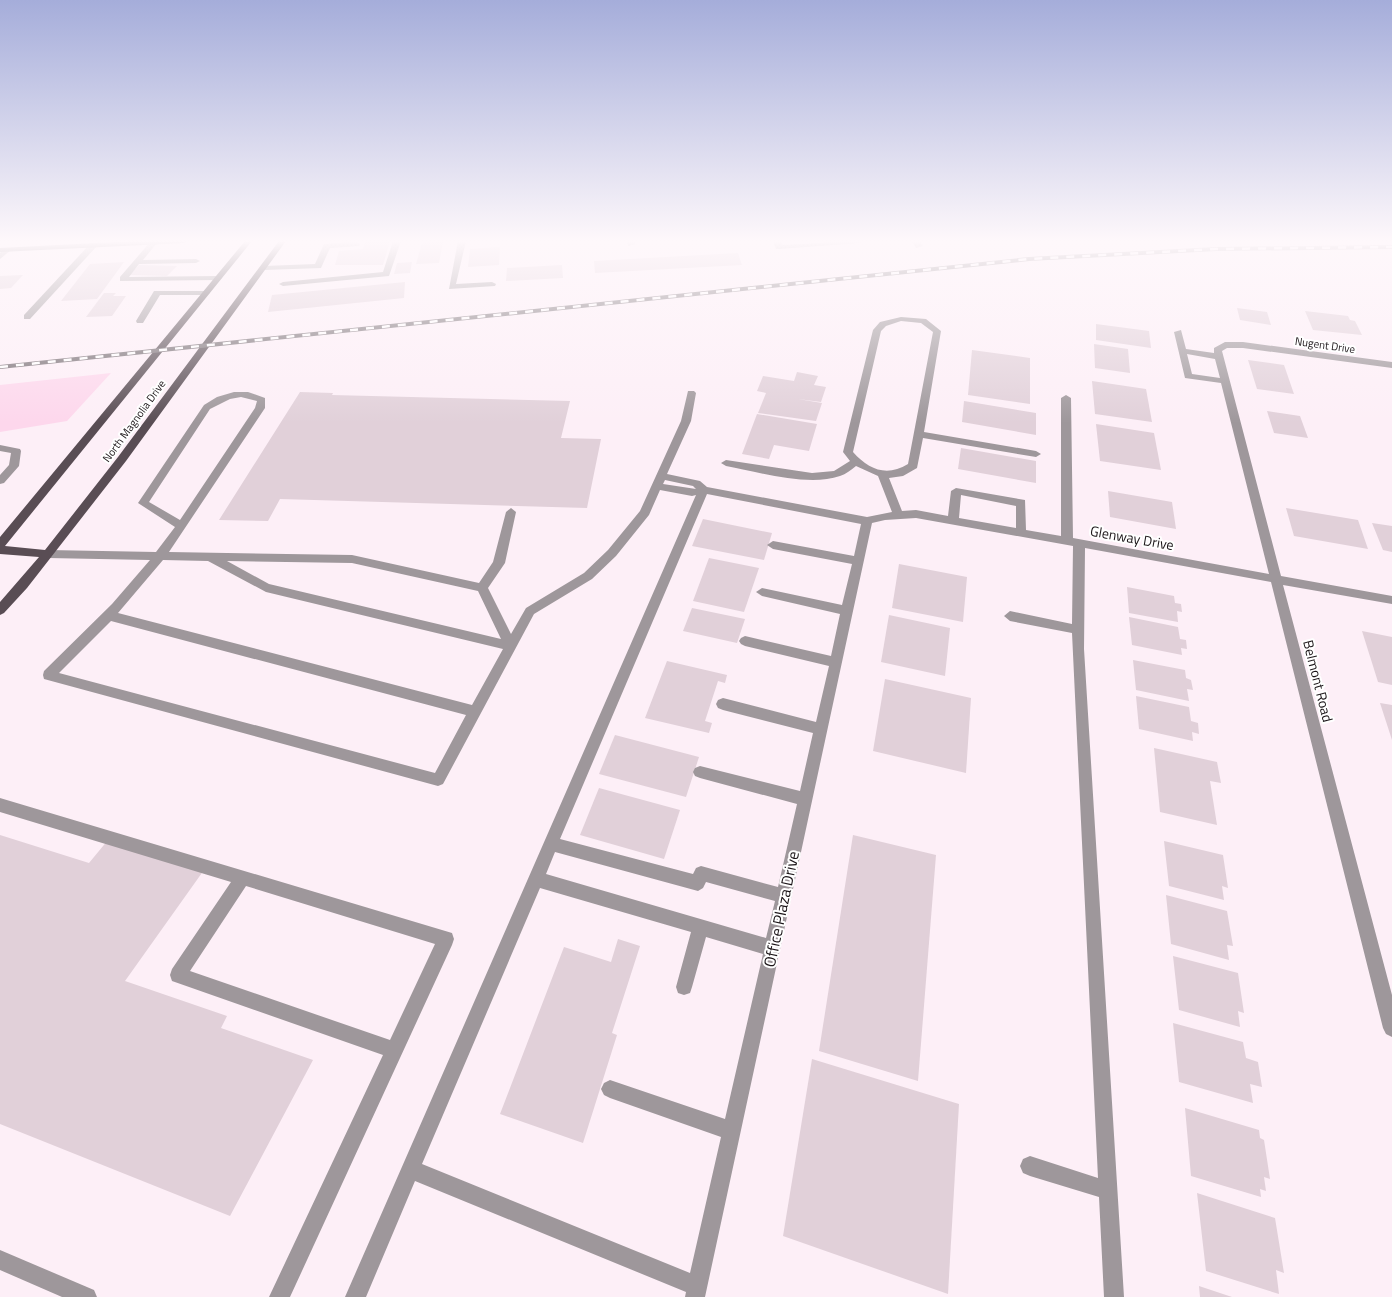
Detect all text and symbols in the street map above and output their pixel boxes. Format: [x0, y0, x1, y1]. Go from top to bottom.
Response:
street label: Nugent Drive [1294, 333, 1357, 357]
street label: North Magnolia Drive [99, 376, 170, 465]
street label: Glenway Drive [1089, 520, 1175, 555]
street label: Belmont Road [1298, 638, 1339, 724]
street label: Office Plaza Drive [757, 849, 805, 969]

